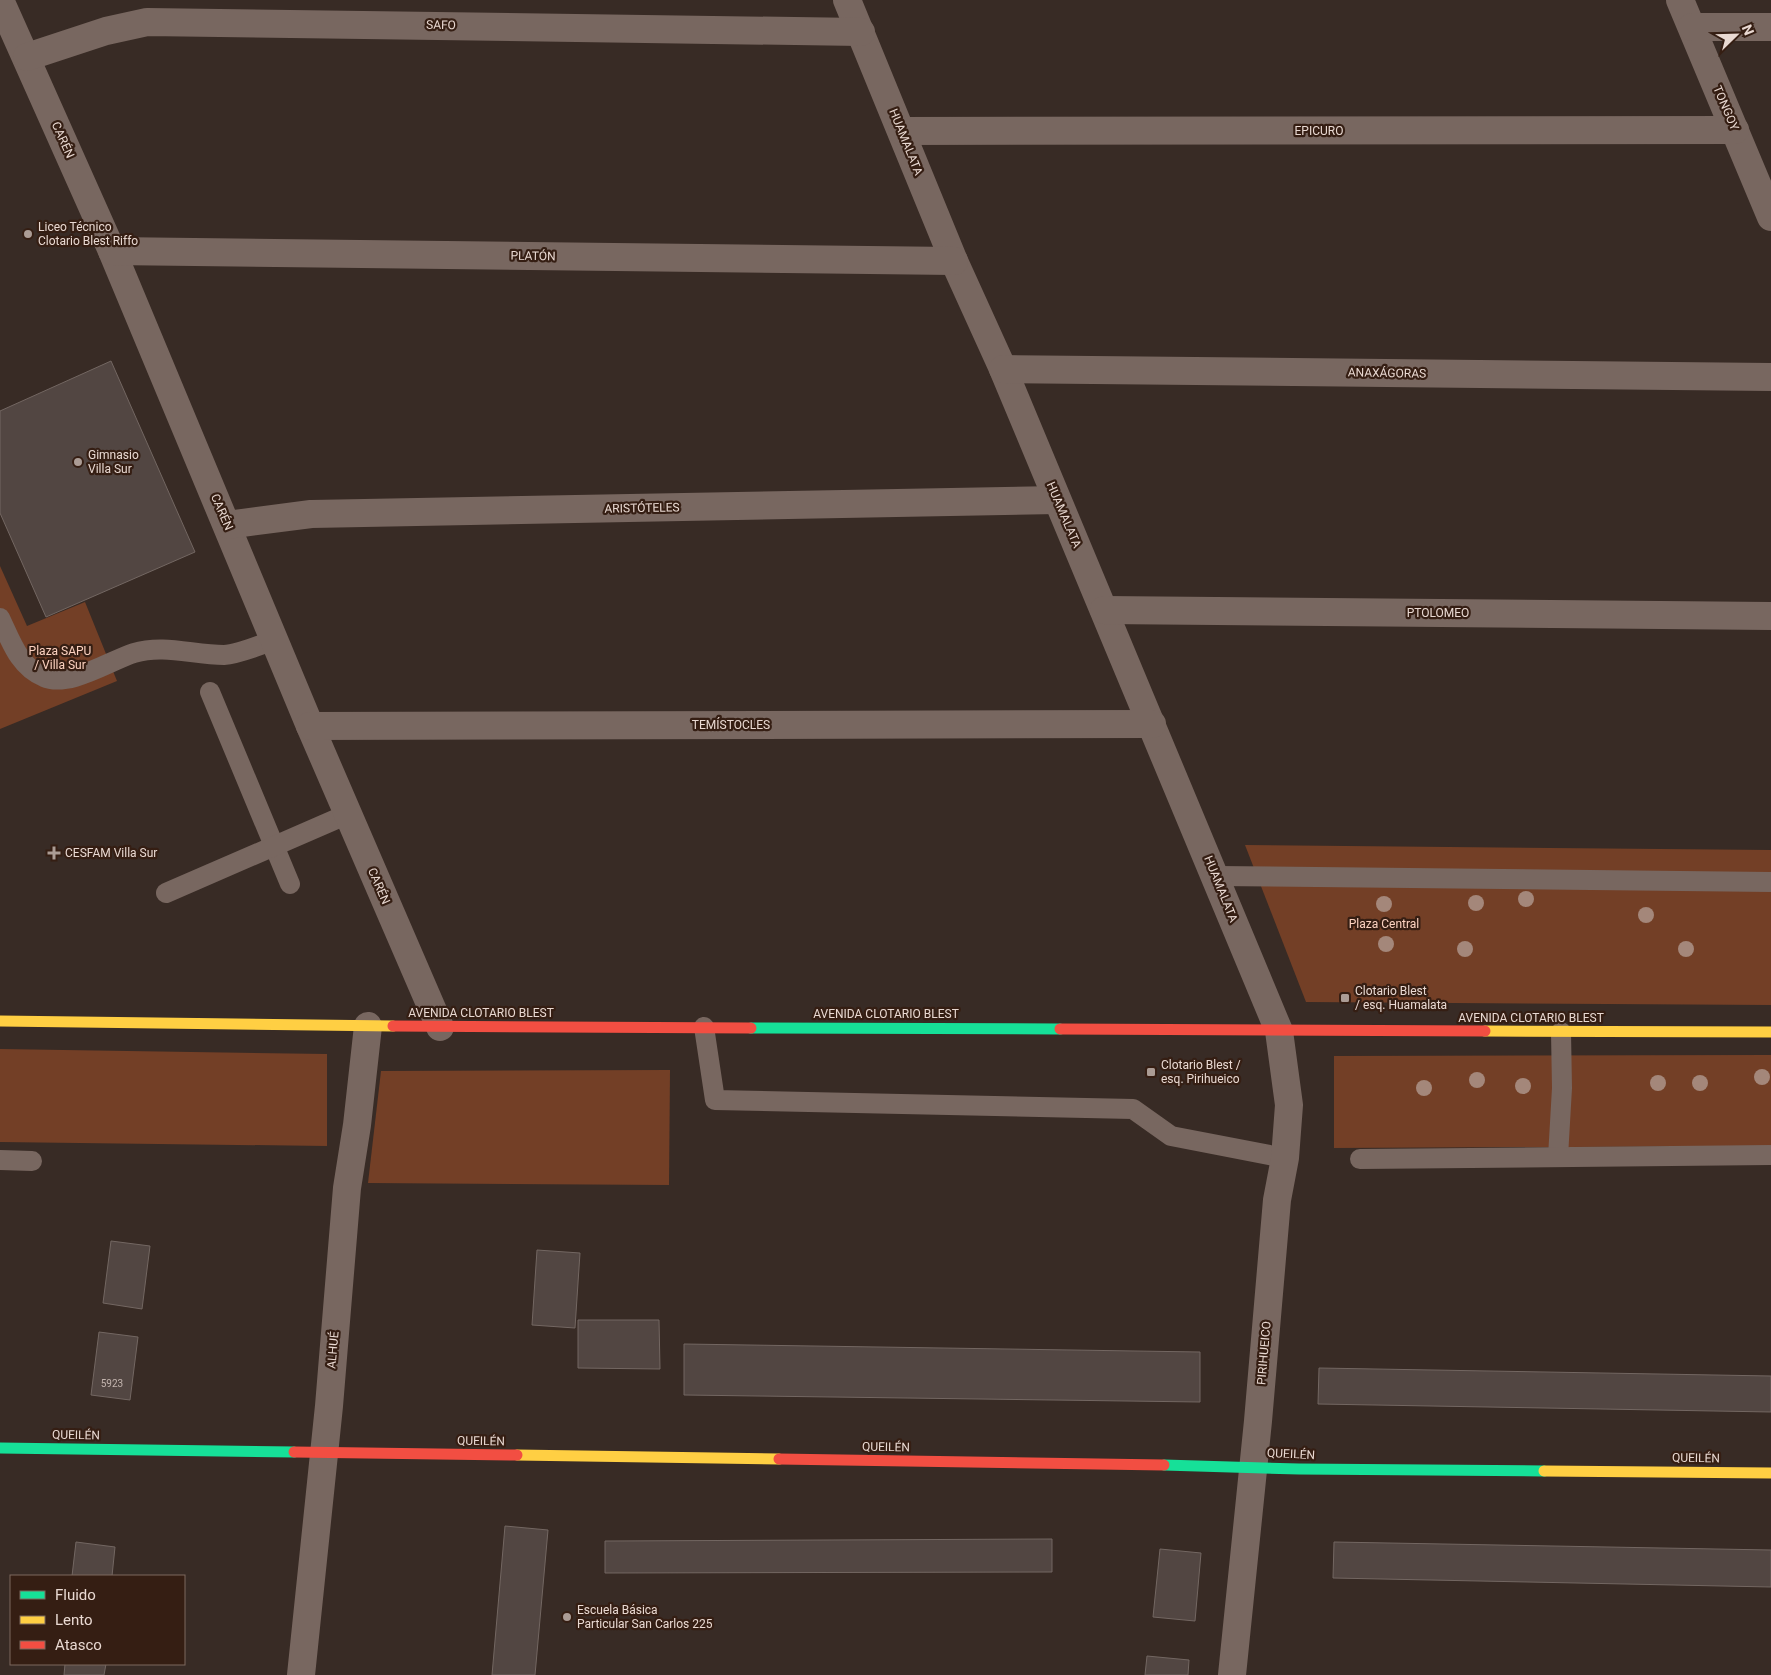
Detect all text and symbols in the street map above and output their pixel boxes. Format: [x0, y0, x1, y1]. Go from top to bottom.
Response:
north arrow [1711, 10, 1761, 60]
street label: SAFO [426, 18, 456, 32]
text: N [1739, 22, 1757, 38]
street label: TONGOY [1710, 84, 1742, 133]
street label: HUAMALATA [886, 107, 926, 178]
street label: CARÉN [49, 119, 78, 160]
street label: EPICURO [1295, 124, 1343, 138]
place label: Liceo Técnico Clotario Blest Riffo [38, 220, 138, 248]
marker: Liceo Técnico Clotario Blest Riffo [22, 228, 34, 240]
street label: PLATÓN [510, 248, 556, 263]
street label: ANAXÁGORAS [1348, 364, 1426, 381]
place label: Gimnasio Villa Sur [88, 448, 139, 476]
marker: Gimnasio Villa Sur [72, 456, 84, 468]
street label: HUAMALATA [1044, 480, 1084, 550]
street label: CARÉN [208, 491, 237, 532]
street label: ARISTÓTELES [604, 499, 680, 516]
street label: PTOLOMEO [1407, 606, 1469, 620]
park label: Plaza SAPU / Villa Sur [29, 644, 91, 672]
street label: TEMÍSTOCLES [692, 717, 770, 732]
marker: CESFAM Villa Sur [47, 846, 61, 860]
place label: CESFAM Villa Sur [65, 846, 157, 860]
street label: HUAMALATA [1201, 854, 1241, 925]
street label: CARÉN [365, 865, 394, 906]
park label: Plaza Central [1349, 917, 1419, 931]
place label: Clotario Blest / esq. Huamalata [1355, 984, 1447, 1012]
marker: Clotario Blest / esq. Huamalata [1339, 992, 1351, 1004]
street label: AVENIDA CLOTARIO BLEST [408, 1006, 554, 1020]
street label: AVENIDA CLOTARIO BLEST [813, 1007, 959, 1021]
street label: AVENIDA CLOTARIO BLEST [1458, 1011, 1604, 1025]
place label: Clotario Blest / esq. Pirihueico [1161, 1058, 1241, 1086]
marker: Clotario Blest / esq. Pirihueico [1145, 1066, 1157, 1078]
street label: PIRIHUEICO [1254, 1321, 1274, 1385]
street label: ALHUÉ [323, 1330, 342, 1369]
house number: 5923 [101, 1378, 123, 1389]
street label: QUEILÉN [52, 1427, 100, 1442]
street label: QUEILÉN [457, 1433, 505, 1448]
street label: QUEILÉN [862, 1439, 910, 1454]
street label: QUEILÉN [1267, 1445, 1315, 1462]
street label: QUEILÉN [1672, 1450, 1720, 1465]
legend [10, 1575, 185, 1665]
text: Fluido [55, 1586, 96, 1604]
place label: Escuela Básica Particular San Carlos 225 [577, 1603, 713, 1631]
text: Lento [55, 1611, 93, 1629]
marker: Escuela Básica Particular San Carlos 225 [561, 1611, 573, 1623]
text: Atasco [55, 1636, 102, 1654]

